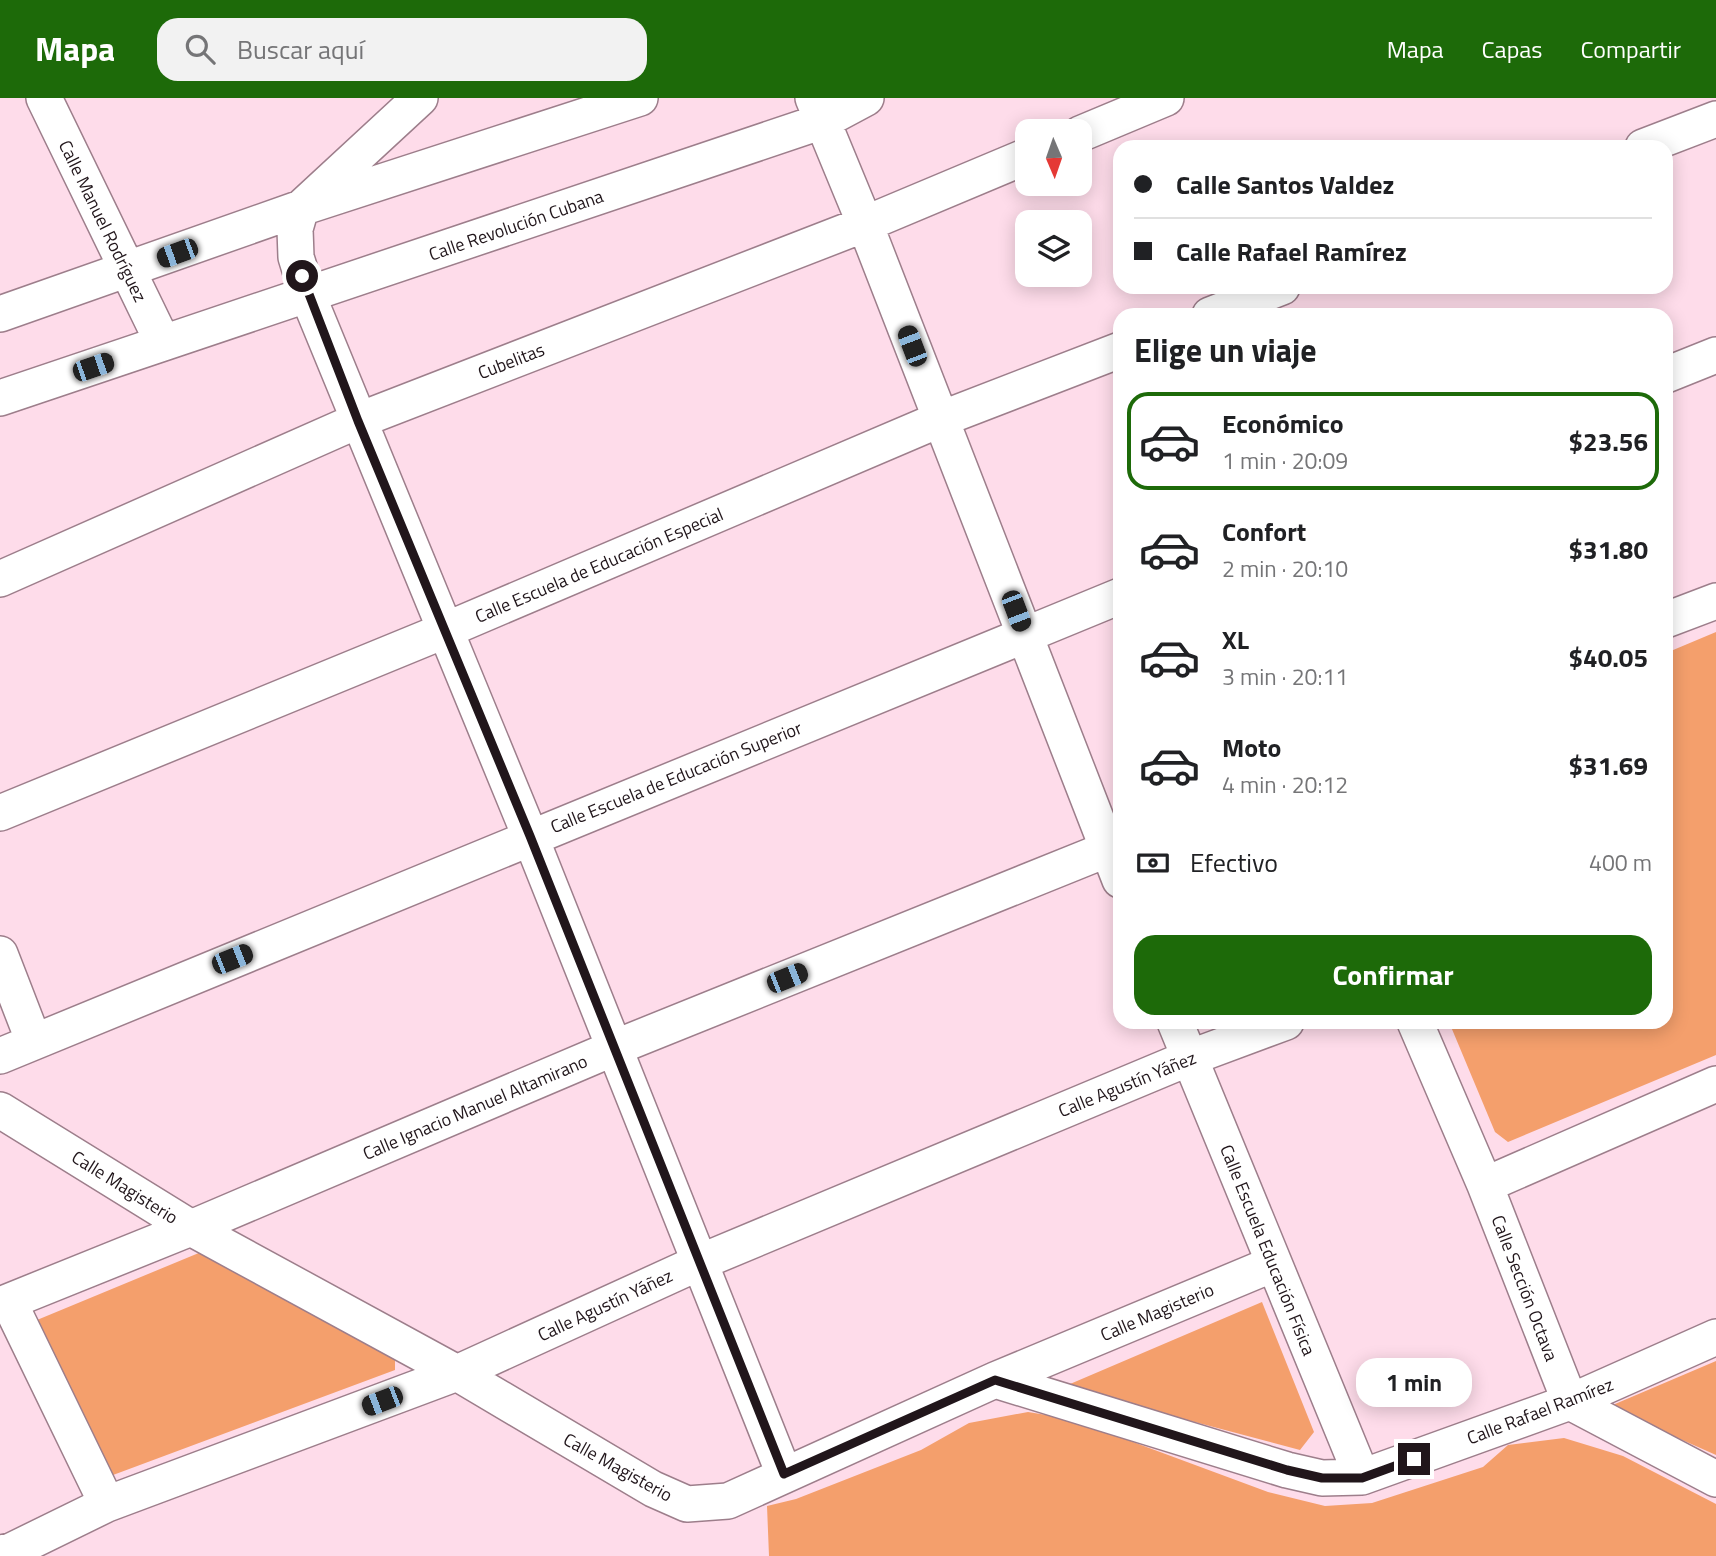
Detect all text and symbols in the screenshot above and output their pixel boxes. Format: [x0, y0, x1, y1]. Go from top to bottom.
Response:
search box [157, 18, 647, 81]
text: Mapa [35, 24, 115, 74]
icon: search [181, 30, 219, 68]
text: Buscar aquí [237, 30, 364, 69]
text: Mapa [1387, 31, 1444, 67]
text: Capas [1482, 31, 1542, 67]
text: Compartir [1580, 31, 1681, 67]
north arrow [1015, 119, 1092, 196]
map controls [1015, 119, 1092, 287]
street label: Calle Manuel Rodríguez [52, 136, 154, 306]
text: Calle Santos Valdez [1176, 165, 1394, 204]
street label: Calle Revolución Cubana [425, 182, 607, 268]
button: layers [1015, 210, 1092, 287]
text: Calle Rafael Ramírez [1176, 232, 1407, 271]
car [154, 236, 201, 270]
route start [286, 260, 318, 292]
car [895, 323, 930, 369]
text: Elige un viaje [1134, 326, 1317, 374]
street label: Cubelitas [474, 336, 548, 386]
car [70, 350, 117, 384]
text: Económico [1222, 404, 1344, 443]
icon: car [1138, 410, 1201, 473]
text: $23.56 [1569, 422, 1648, 461]
text: 1 min · 20:09 [1222, 443, 1348, 478]
street label: Calle Escuela de Educación Especial [471, 500, 727, 630]
text: Confort [1222, 512, 1306, 551]
icon: car [1138, 518, 1201, 581]
text: $31.80 [1569, 530, 1648, 569]
text: 2 min · 20:10 [1222, 551, 1348, 586]
car [999, 588, 1034, 634]
text: XL [1222, 620, 1249, 659]
icon: car [1138, 626, 1201, 689]
text: $40.05 [1569, 638, 1648, 677]
text: 3 min · 20:11 [1222, 659, 1348, 694]
street label: Calle Escuela de Educación Superior [546, 714, 806, 840]
text: Moto [1222, 728, 1281, 767]
icon: car [1138, 734, 1201, 797]
text: $31.69 [1569, 746, 1648, 785]
text: 4 min · 20:12 [1222, 767, 1348, 802]
text: Efectivo [1190, 843, 1278, 882]
icon: cash [1134, 844, 1172, 882]
text: 400 m [1589, 845, 1652, 880]
button: Confirmar [1134, 935, 1652, 1015]
car [209, 941, 256, 977]
car [764, 960, 811, 996]
street label: Calle Agustín Yáñez [1054, 1044, 1200, 1124]
street label: Calle Ignacio Manuel Altamirano [358, 1047, 592, 1167]
street label: Calle Escuela Educación Física [1213, 1140, 1323, 1360]
street label: Calle Magisterio [67, 1143, 183, 1231]
street label: Calle Sección Octava [1485, 1211, 1565, 1365]
street label: Calle Agustín Yáñez [533, 1262, 677, 1348]
street label: Calle Magisterio [1096, 1276, 1218, 1348]
callout: 1 min [1356, 1358, 1472, 1406]
text: 1 min [1386, 1365, 1442, 1400]
street label: Calle Rafael Ramírez [1463, 1371, 1617, 1451]
car [359, 1384, 406, 1418]
street label: Calle Magisterio [559, 1426, 677, 1508]
route end [1398, 1443, 1430, 1475]

